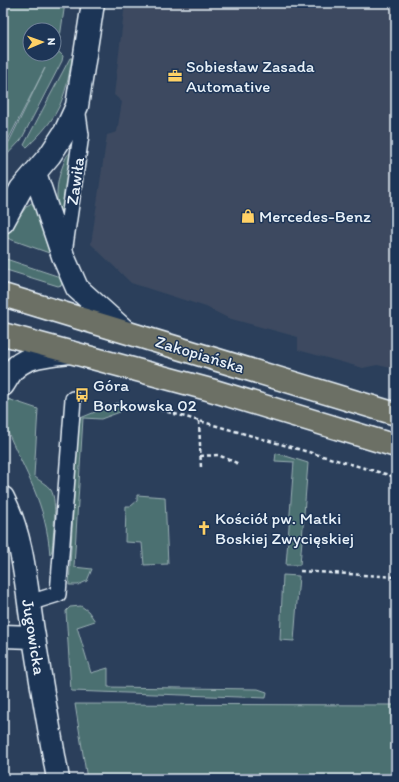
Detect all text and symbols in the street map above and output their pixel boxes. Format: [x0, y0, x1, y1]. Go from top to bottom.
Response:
north arrow [22, 22, 62, 62]
text: N [45, 38, 58, 46]
place label: Sobiesław Zasada Automative [186, 56, 315, 96]
office icon: Sobiesław Zasada Automative [167, 68, 183, 84]
street label: Zawiła [62, 156, 88, 206]
place label: Mercedes-Benz [259, 206, 371, 226]
shop icon: Mercedes-Benz [240, 208, 256, 224]
street label: Zakopiańska [153, 331, 247, 377]
place label: Góra Borkowska 02 [93, 375, 197, 415]
bus stop icon: Góra Borkowska 02 [74, 387, 90, 403]
place label: Kościół pw. Matki Boskiej Zwycięskiej [215, 508, 354, 548]
church icon: Kościół pw. Matki Boskiej Zwycięskiej [196, 520, 212, 536]
street label: Jugowicka [18, 598, 50, 676]

